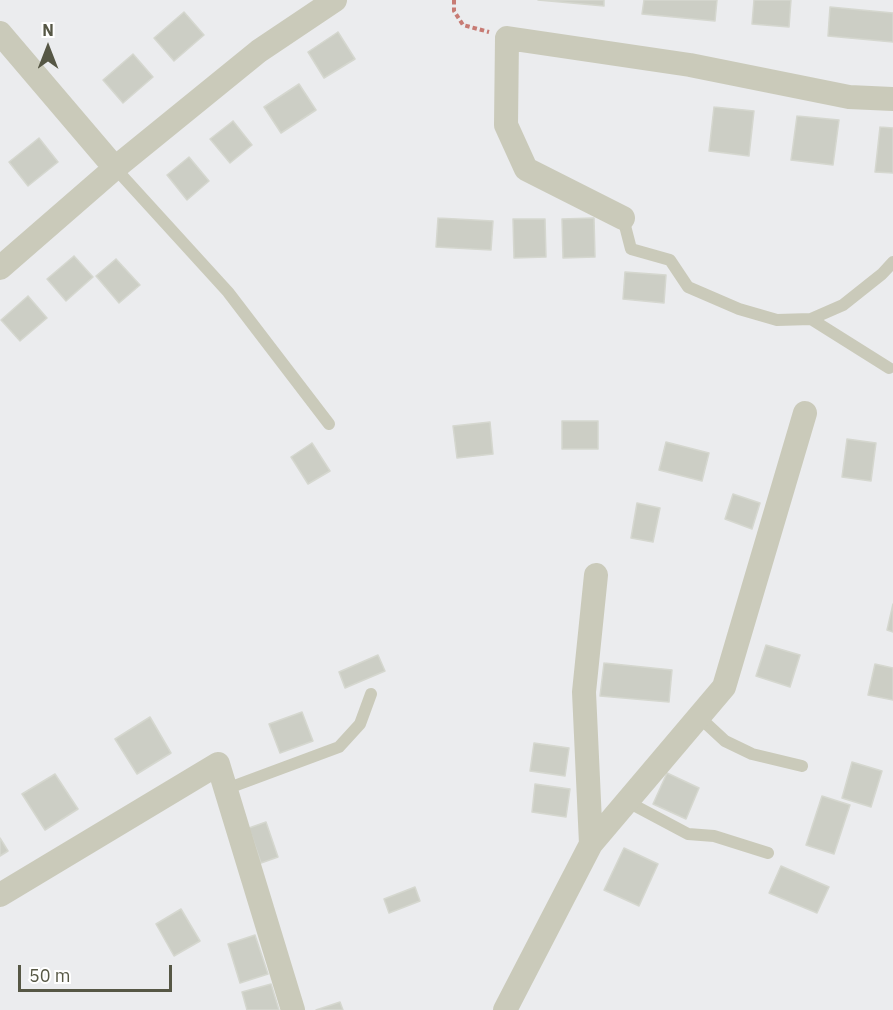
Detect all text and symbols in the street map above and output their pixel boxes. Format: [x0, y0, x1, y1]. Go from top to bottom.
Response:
north arrow [18, 18, 78, 78]
text: N [42, 20, 54, 40]
scale bar [21, 953, 176, 991]
text: 50 m [29, 964, 71, 987]

